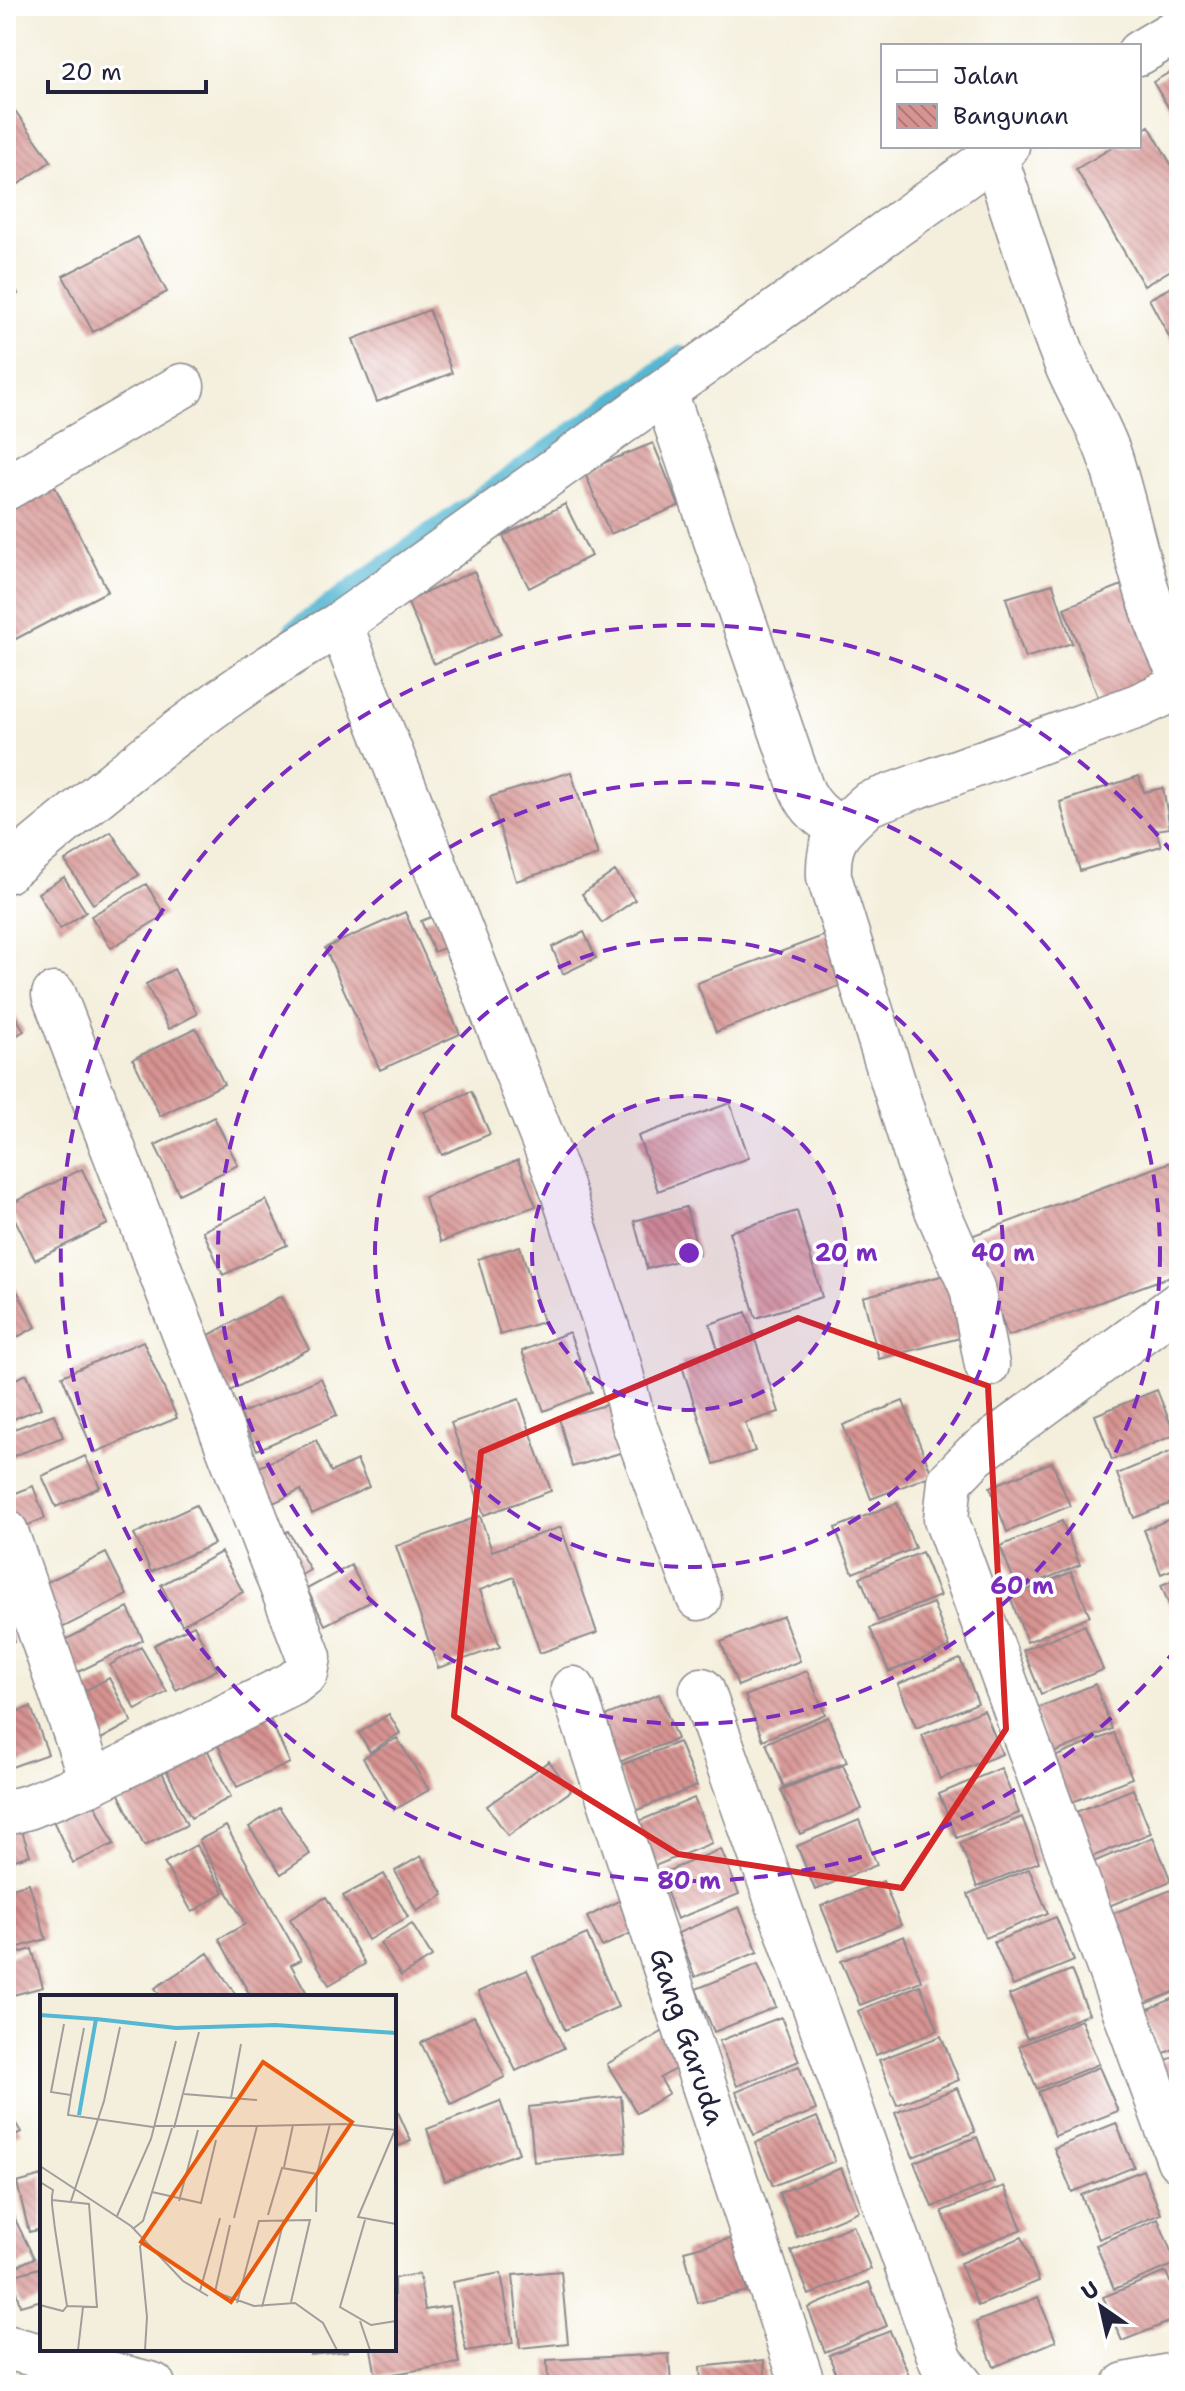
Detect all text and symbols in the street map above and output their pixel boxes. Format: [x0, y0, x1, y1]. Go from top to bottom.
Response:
scale bar [48, 44, 206, 94]
legend [881, 44, 1141, 148]
text: 20 m [60, 56, 122, 88]
text: Jalan [953, 60, 1019, 92]
text: Bangunan [953, 100, 1069, 132]
text: 20 m [814, 1237, 878, 1269]
text: 40 m [971, 1237, 1035, 1269]
centre of rings [675, 1239, 703, 1267]
text: 60 m [990, 1570, 1054, 1602]
text: 80 m [657, 1865, 721, 1897]
street label: Gang Garuda [641, 1943, 735, 2130]
inset map [40, 1995, 396, 2351]
north arrow [1061, 2267, 1141, 2347]
text: U [1076, 2275, 1104, 2307]

